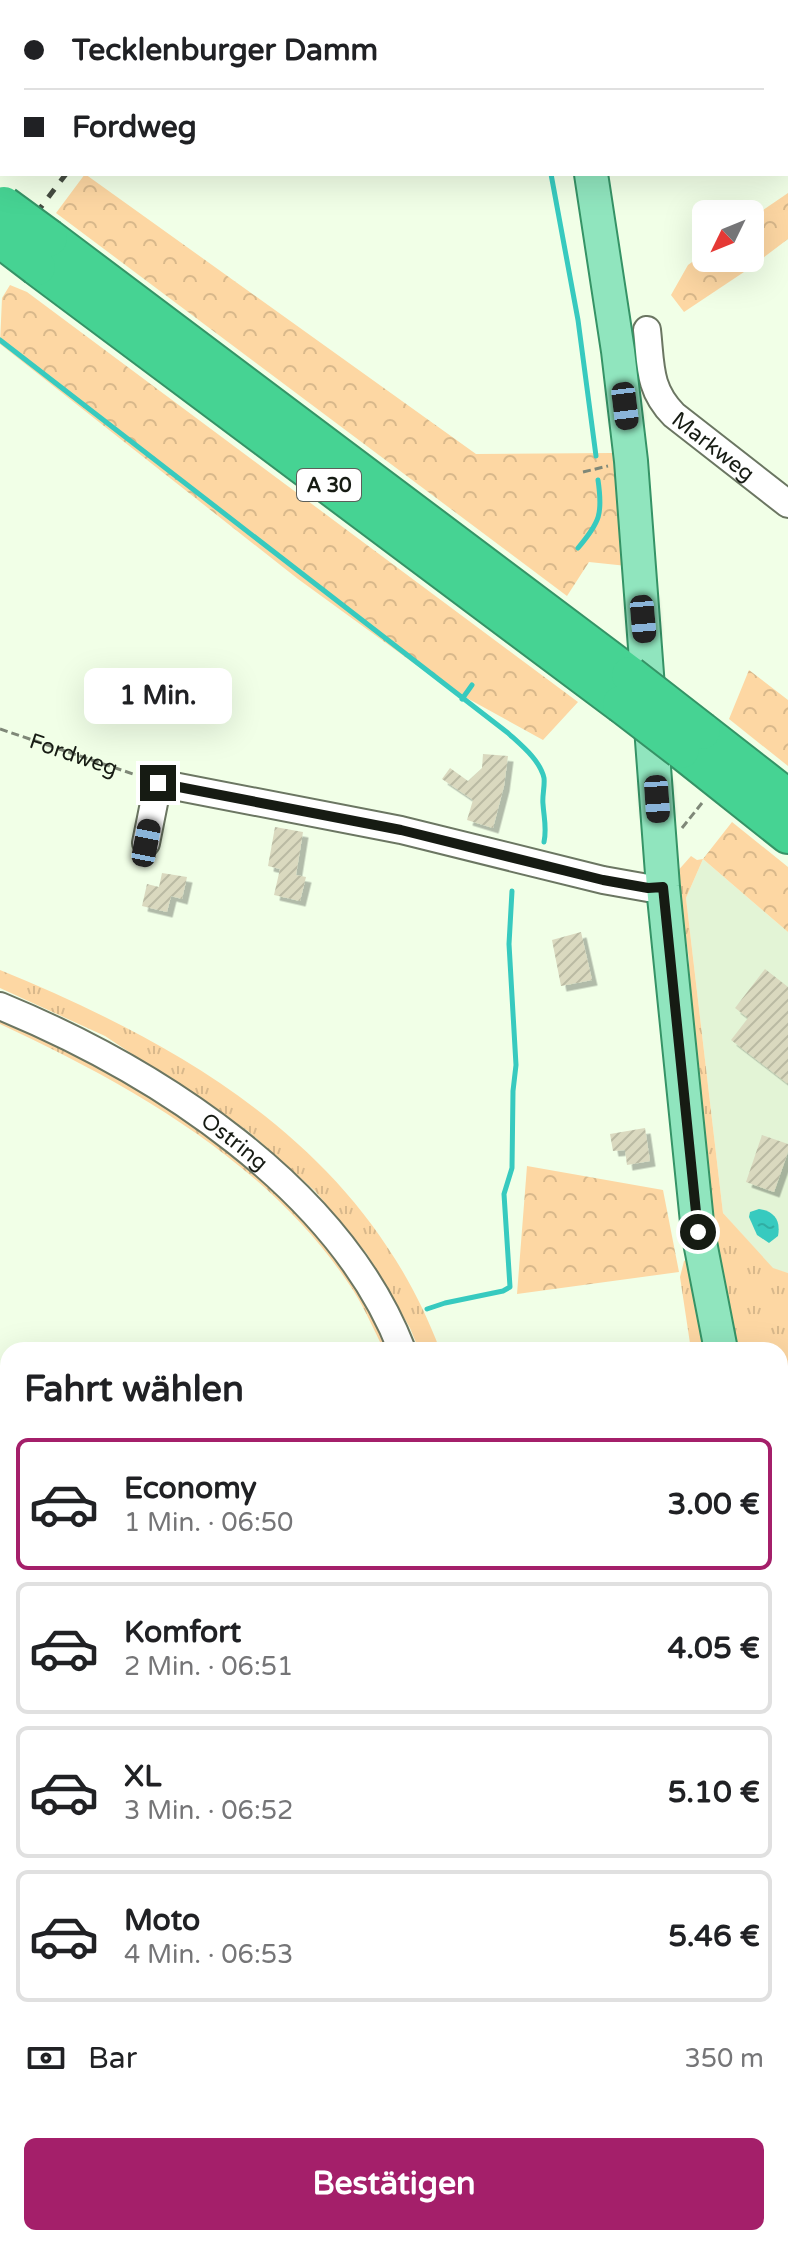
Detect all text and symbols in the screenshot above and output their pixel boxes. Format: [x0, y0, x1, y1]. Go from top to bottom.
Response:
text: Tecklenburger Damm [72, 32, 378, 69]
text: Fordweg [72, 109, 197, 146]
north arrow [692, 200, 764, 272]
map controls [692, 200, 764, 272]
car [610, 381, 640, 431]
street label: Markweg [667, 407, 760, 487]
road number: A 30 [297, 469, 361, 501]
car [629, 594, 657, 644]
callout: 1 Min. [84, 667, 232, 723]
text: 1 Min. [119, 680, 197, 711]
street label: Fordweg [26, 728, 121, 782]
route end [140, 765, 176, 801]
car [643, 774, 671, 824]
car [130, 817, 162, 869]
street label: Ostring [196, 1108, 273, 1176]
route start [680, 1214, 716, 1250]
text: Fahrt wählen [24, 1368, 244, 1411]
icon: car [28, 1468, 100, 1540]
text: Economy [124, 1470, 257, 1507]
text: 3.00 € [667, 1486, 760, 1523]
text: 1 Min. · 06:50 [124, 1507, 293, 1538]
icon: car [28, 1612, 100, 1684]
text: Komfort [124, 1614, 241, 1651]
text: 4.05 € [667, 1630, 760, 1667]
text: 2 Min. · 06:51 [124, 1651, 293, 1682]
icon: car [28, 1756, 100, 1828]
text: XL [124, 1758, 161, 1795]
text: 5.10 € [668, 1774, 760, 1811]
text: 3 Min. · 06:52 [124, 1795, 293, 1826]
icon: car [28, 1900, 100, 1972]
text: Moto [124, 1902, 200, 1939]
text: 5.46 € [668, 1918, 760, 1955]
text: 4 Min. · 06:53 [124, 1939, 293, 1970]
icon: cash [24, 2036, 68, 2080]
text: Bar [88, 2040, 137, 2077]
text: 350 m [684, 2043, 764, 2074]
button: Bestätigen [24, 2138, 764, 2230]

